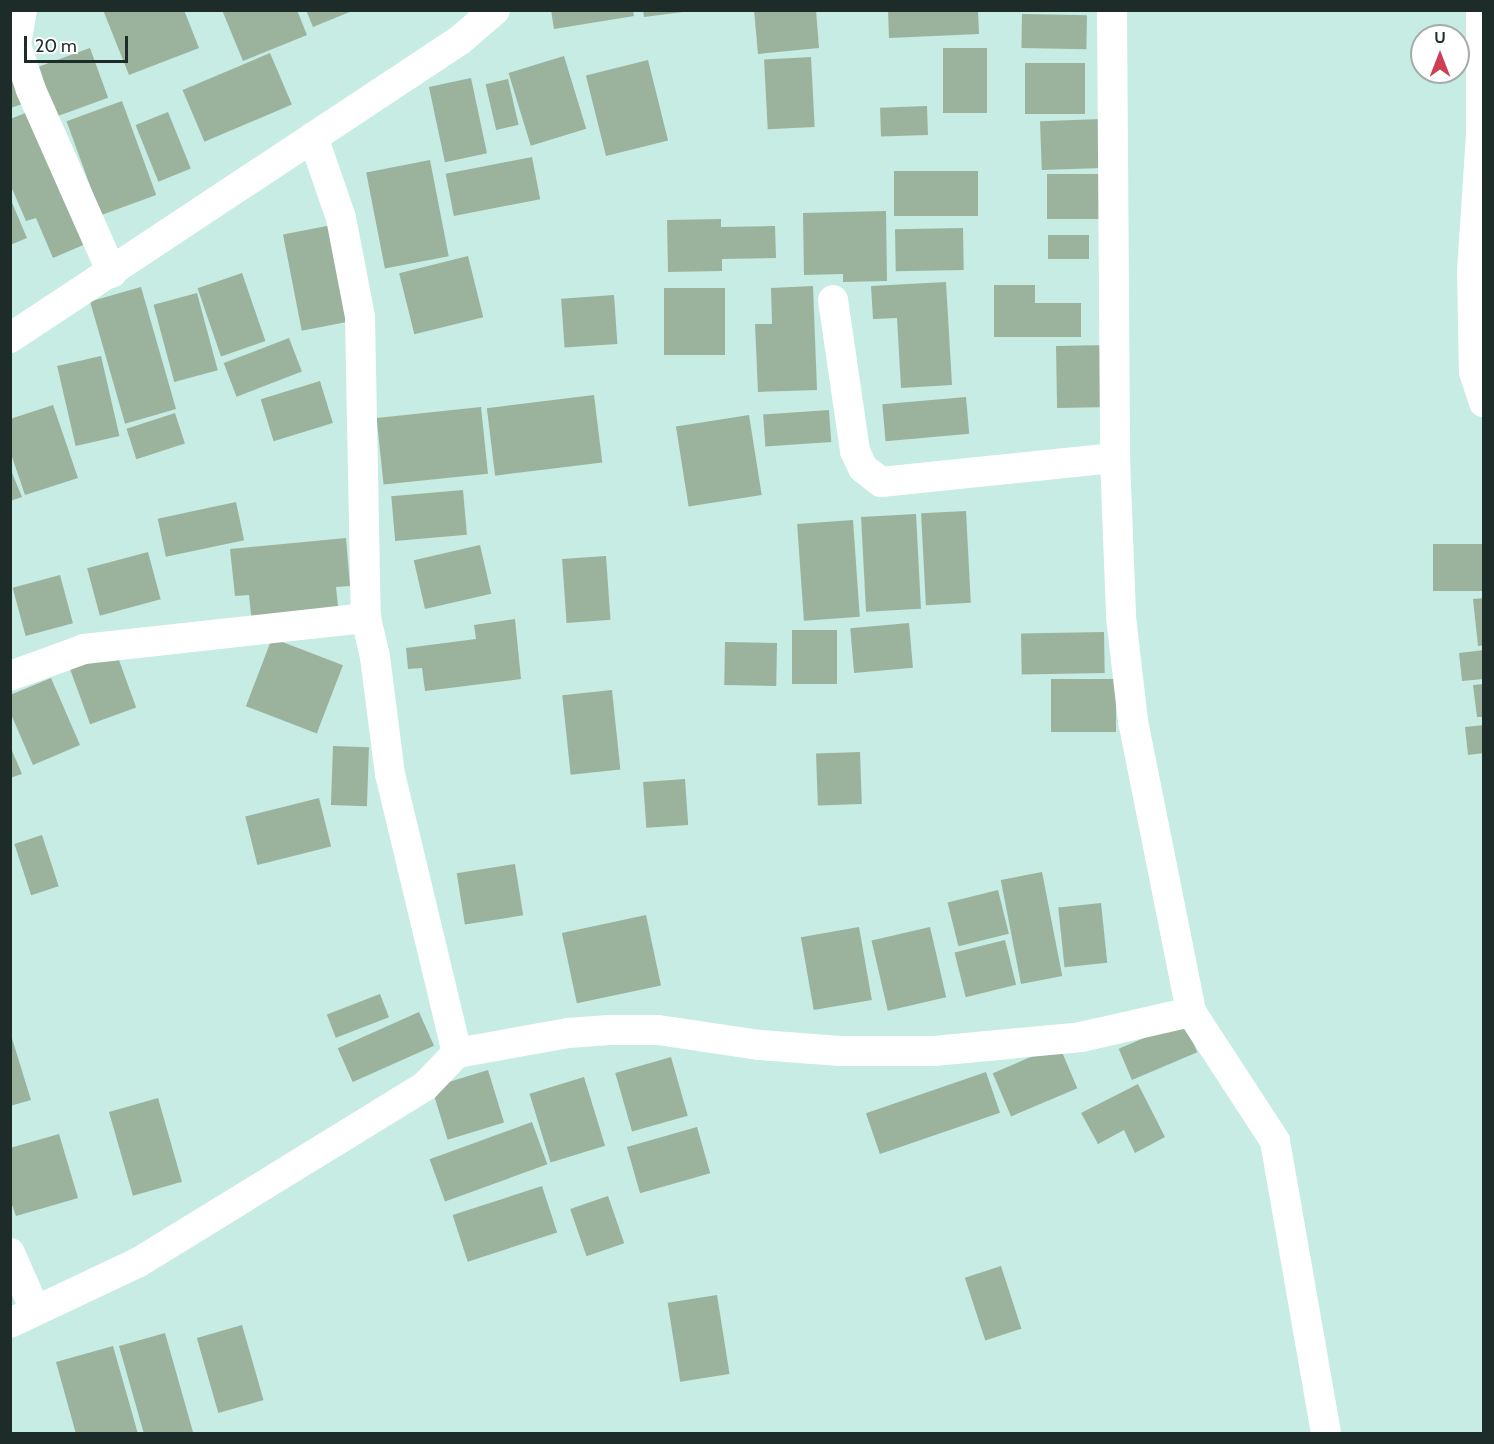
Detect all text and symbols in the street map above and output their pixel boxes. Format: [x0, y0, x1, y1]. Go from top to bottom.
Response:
scale bar [27, 24, 130, 62]
north arrow [1410, 24, 1470, 84]
text: U [1434, 28, 1446, 47]
text: 20 m [35, 35, 77, 57]

